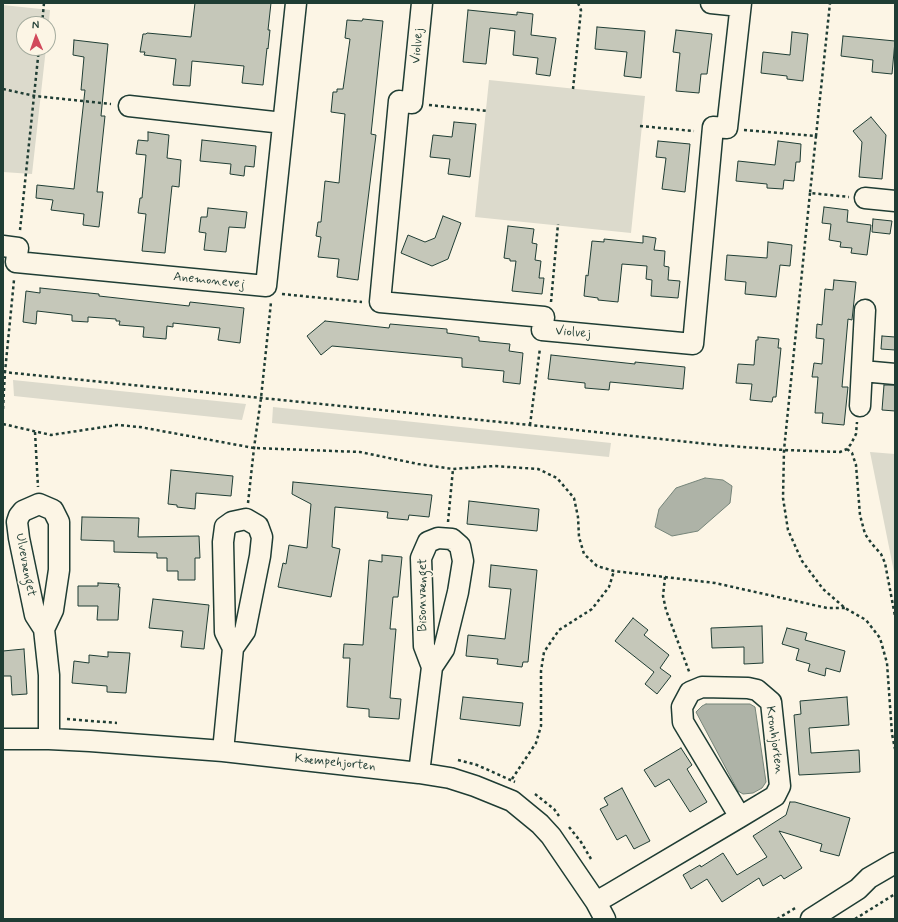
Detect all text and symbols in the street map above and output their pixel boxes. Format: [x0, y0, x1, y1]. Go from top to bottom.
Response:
north arrow [16, 16, 56, 56]
text: N [32, 18, 40, 32]
street label: Violvej [409, 27, 427, 65]
street label: Anemonevej [172, 269, 246, 293]
street label: Violvej [554, 324, 592, 342]
street label: Ulvevænget [11, 532, 39, 598]
street label: Bisonvænget [415, 558, 431, 632]
street label: Kronhjorten [762, 705, 786, 775]
street label: Kæmpehjorten [294, 751, 376, 775]

